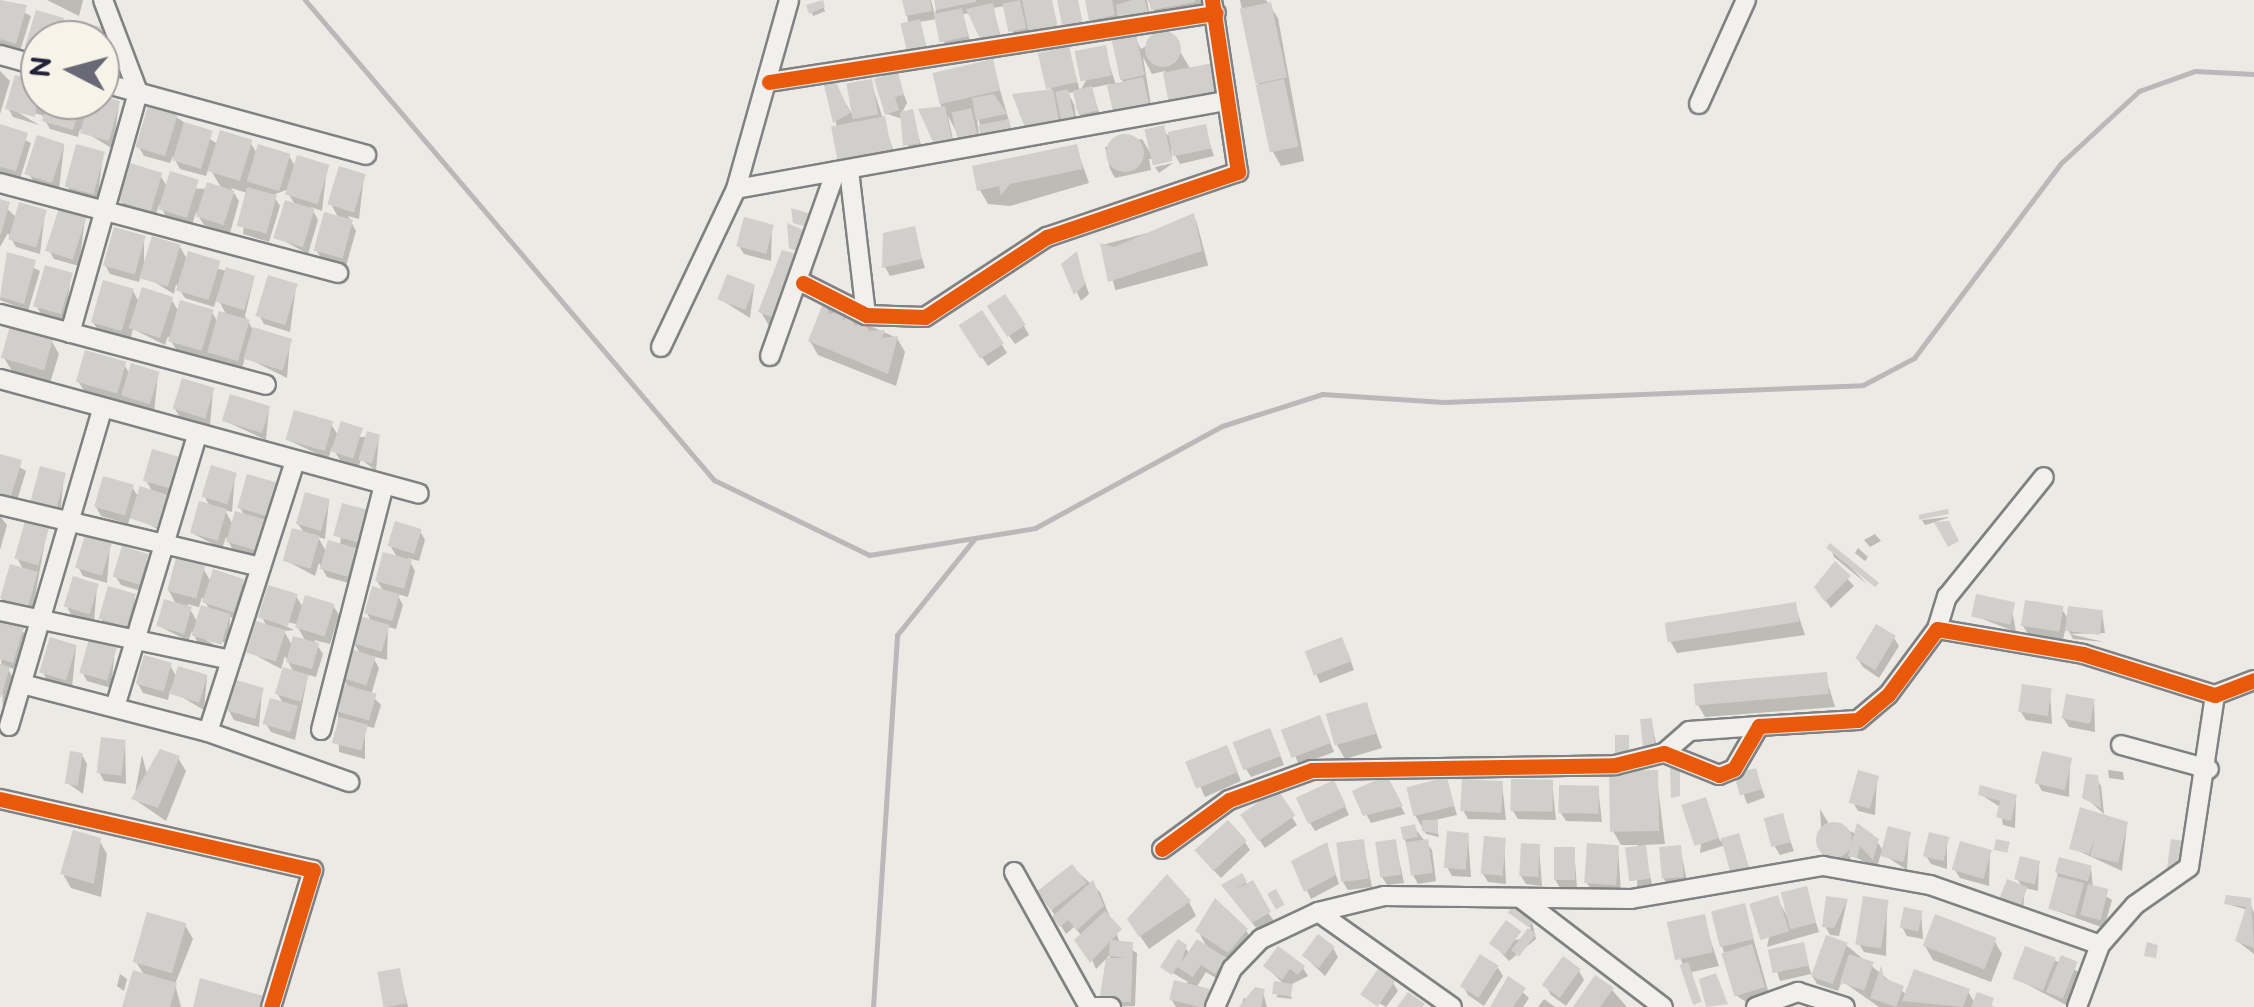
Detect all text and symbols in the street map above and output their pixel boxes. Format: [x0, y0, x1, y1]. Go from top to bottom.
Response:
north arrow [20, 20, 120, 120]
text: N [24, 55, 59, 79]

